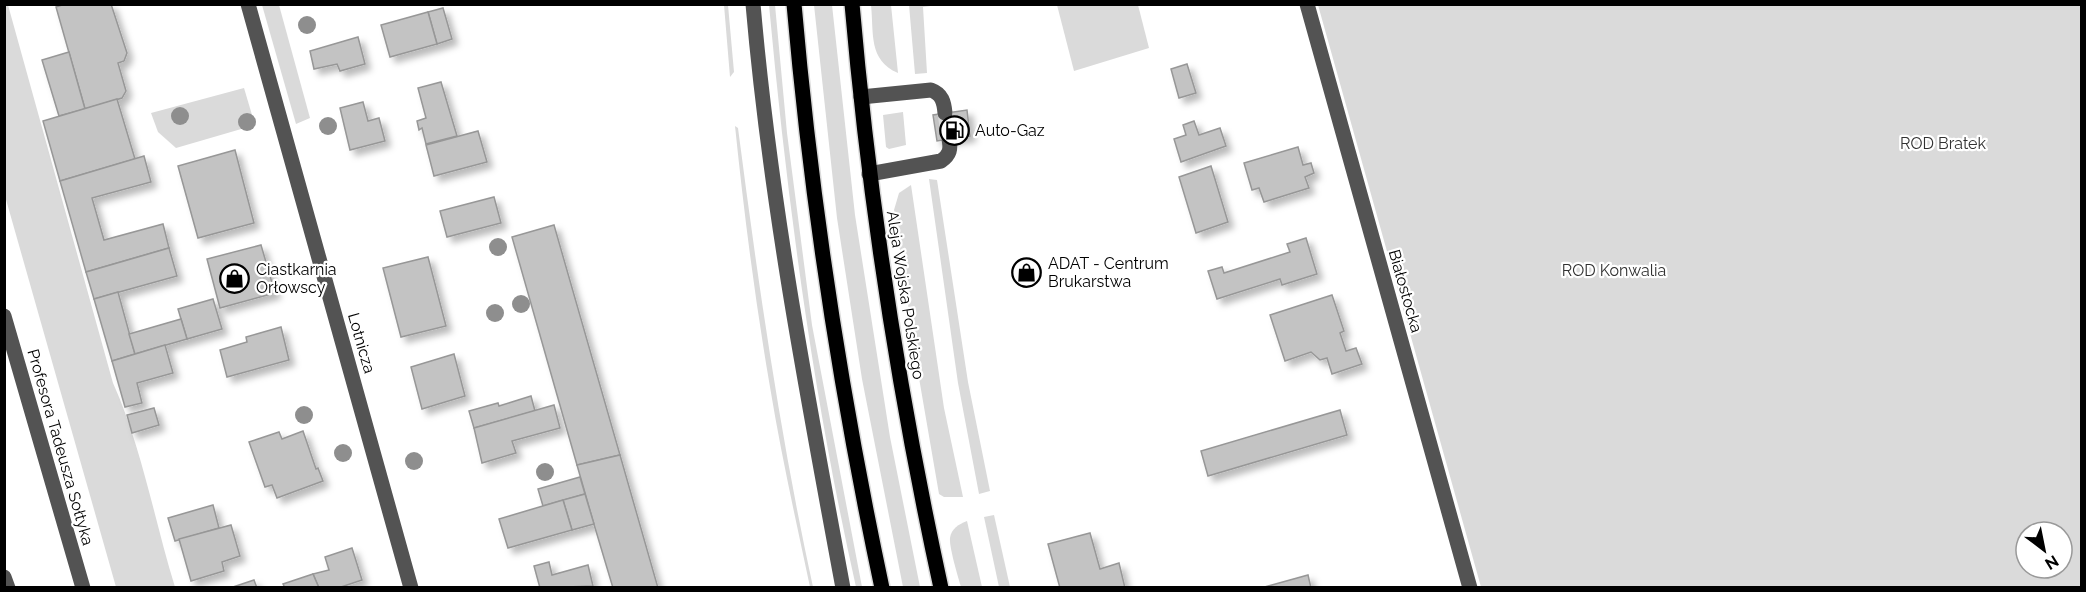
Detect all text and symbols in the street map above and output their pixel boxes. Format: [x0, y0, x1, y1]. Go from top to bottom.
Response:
fuel station icon: Auto-Gaz [938, 114, 970, 146]
place label: Auto-Gaz [975, 121, 1045, 140]
park label: ROD Bratek [1900, 134, 1986, 153]
street label: Aleja Wojska Polskiego [883, 209, 928, 381]
street label: Białostocka [1385, 247, 1426, 335]
place label: ADAT - Centrum Brukarstwa [1048, 254, 1169, 291]
shop icon: ADAT - Centrum Brukarstwa [1011, 256, 1043, 288]
place label: Ciastkarnia Orłowscy [256, 260, 337, 297]
park label: ROD Konwalia [1562, 261, 1666, 280]
shop icon: Ciastkarnia Orłowscy [219, 262, 251, 294]
street label: Lotnicza [344, 311, 379, 376]
street label: Profesora Tadeusza Sołtyka [23, 347, 98, 548]
north arrow [2014, 520, 2074, 580]
text: N [2041, 551, 2062, 574]

